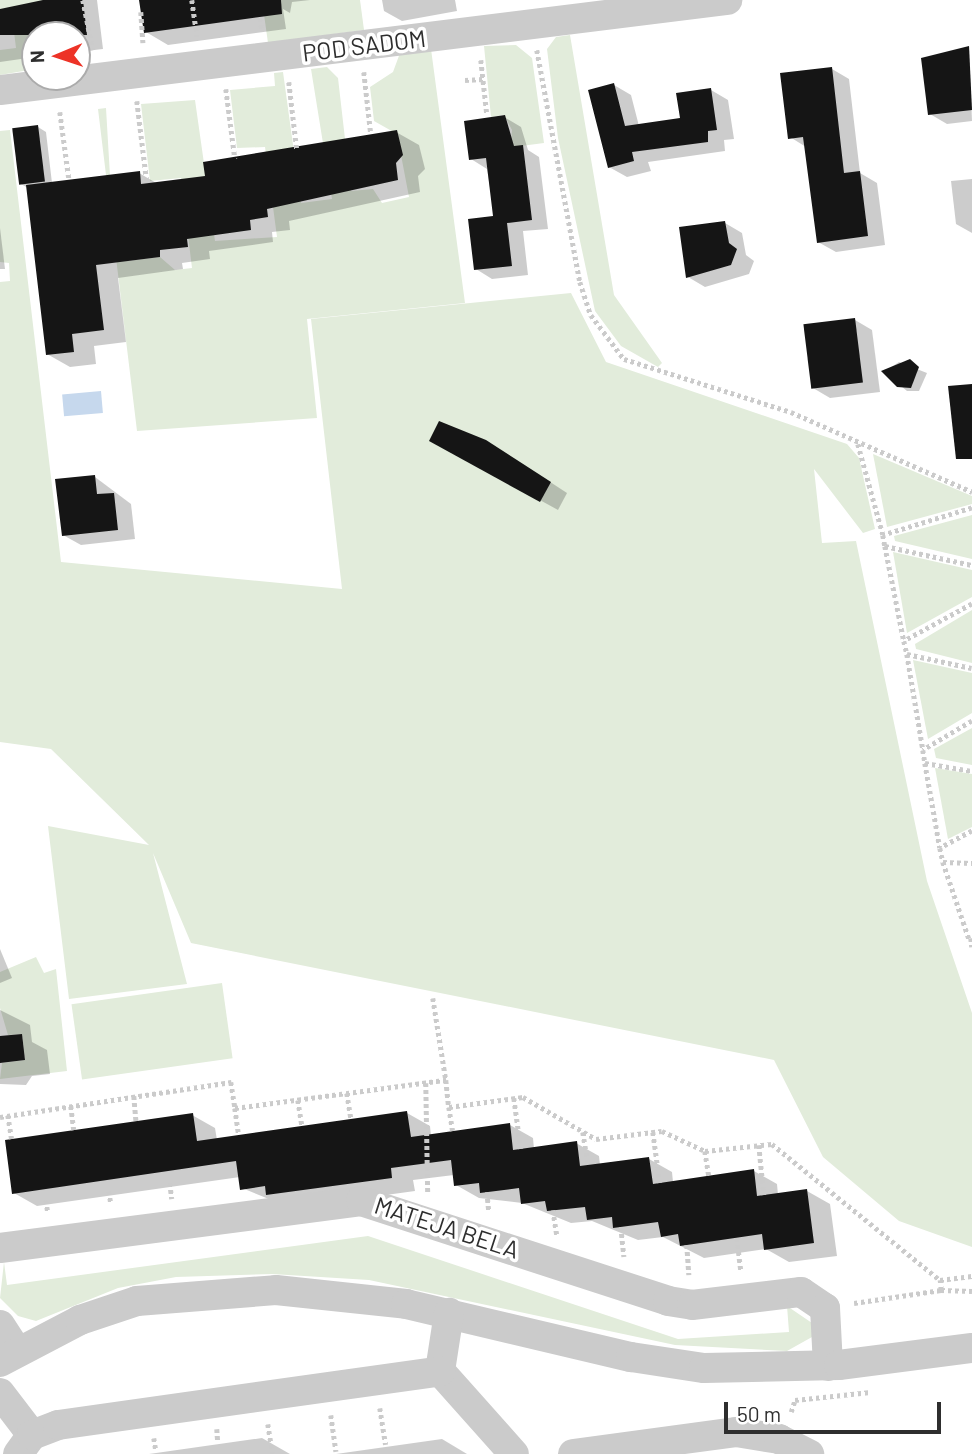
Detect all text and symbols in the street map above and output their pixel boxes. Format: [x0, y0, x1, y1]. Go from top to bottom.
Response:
north arrow [21, 21, 91, 91]
street label: POD SADOM [301, 23, 427, 67]
text: N [25, 50, 48, 63]
street label: MATEJA BELA [371, 1190, 523, 1264]
scale bar [727, 1388, 944, 1432]
text: 50 m [737, 1401, 781, 1426]

